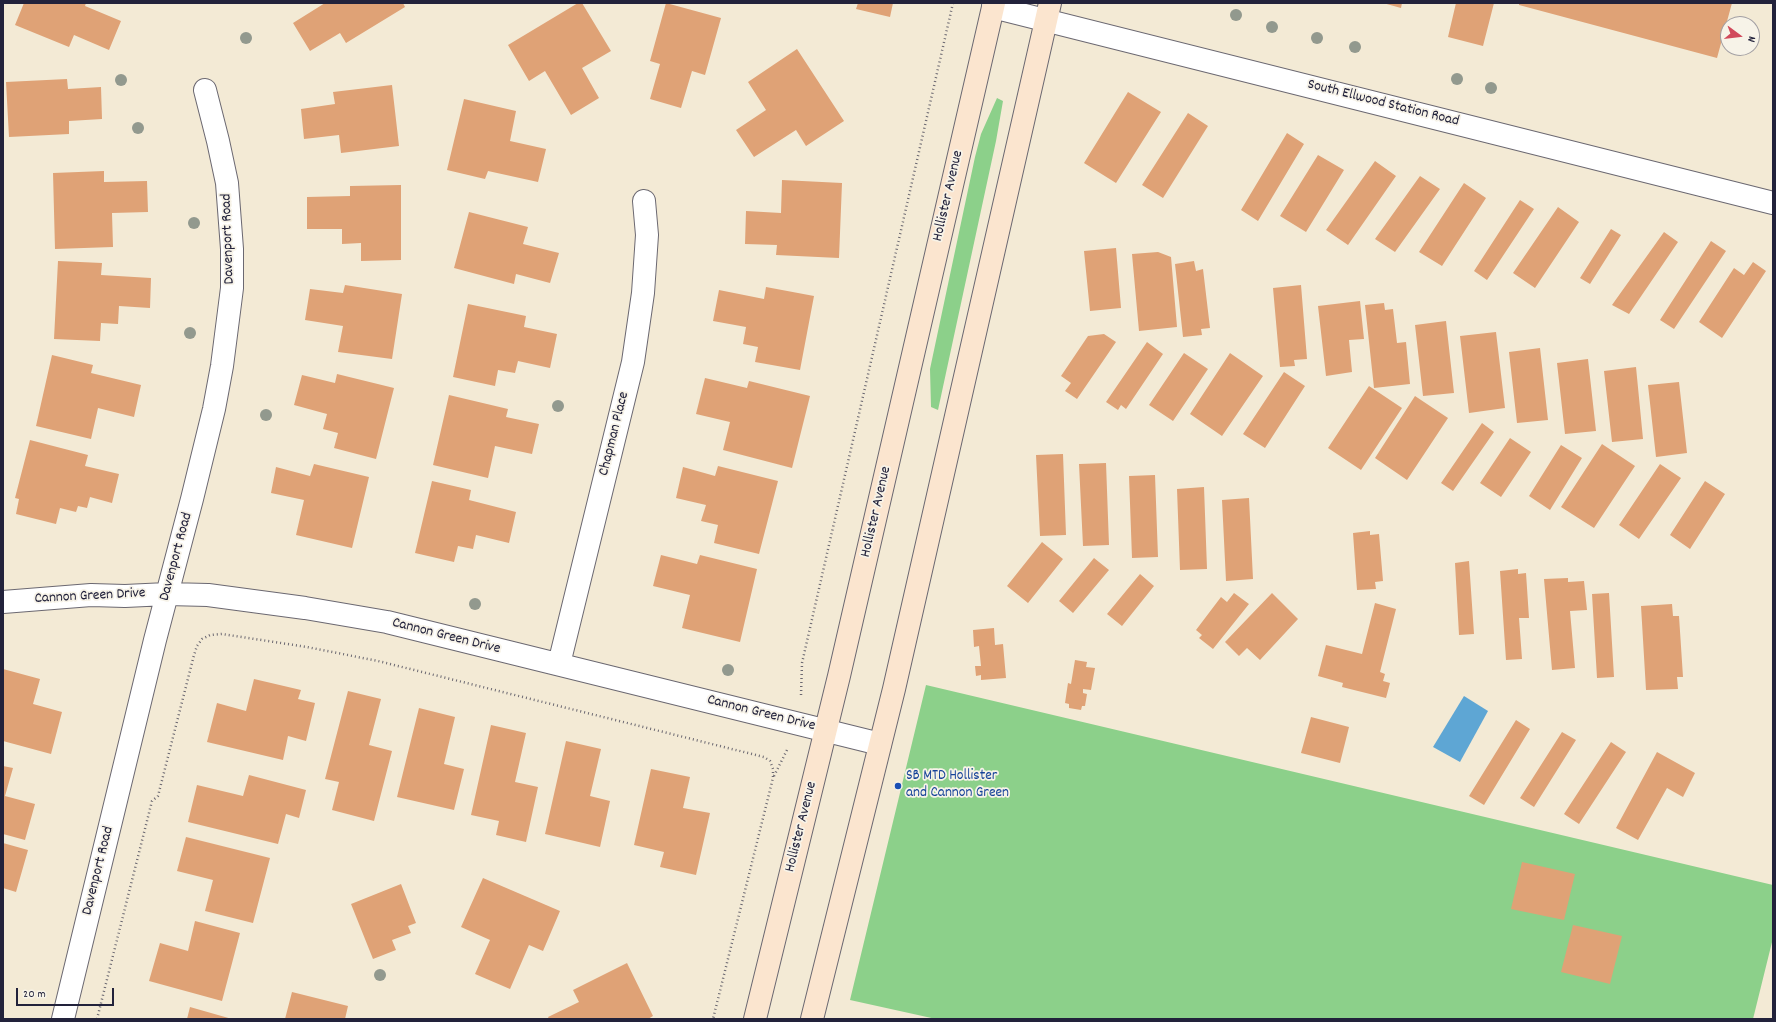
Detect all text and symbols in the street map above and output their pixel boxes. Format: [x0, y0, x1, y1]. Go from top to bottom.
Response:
north arrow [1720, 16, 1760, 56]
text: N [1742, 34, 1759, 44]
street label: South Ellwood Station Road [1305, 76, 1461, 132]
street label: Hollister Avenue [930, 149, 968, 243]
street label: Davenport Road [218, 193, 240, 285]
street label: Chapman Place [596, 390, 634, 478]
street label: Hollister Avenue [858, 465, 896, 559]
street label: Davenport Road [157, 511, 197, 603]
street label: Cannon Green Drive [34, 585, 146, 609]
street label: Cannon Green Drive [390, 615, 502, 659]
street label: Cannon Green Drive [705, 692, 817, 736]
place label: SB MTD Hollister and Cannon Green [906, 768, 1009, 803]
street label: Hollister Avenue [782, 780, 822, 874]
marker: SB MTD Hollister and Cannon Green [893, 781, 903, 791]
street label: Davenport Road [79, 825, 119, 917]
scale bar [18, 980, 116, 1006]
text: 20 m [23, 986, 46, 1003]

